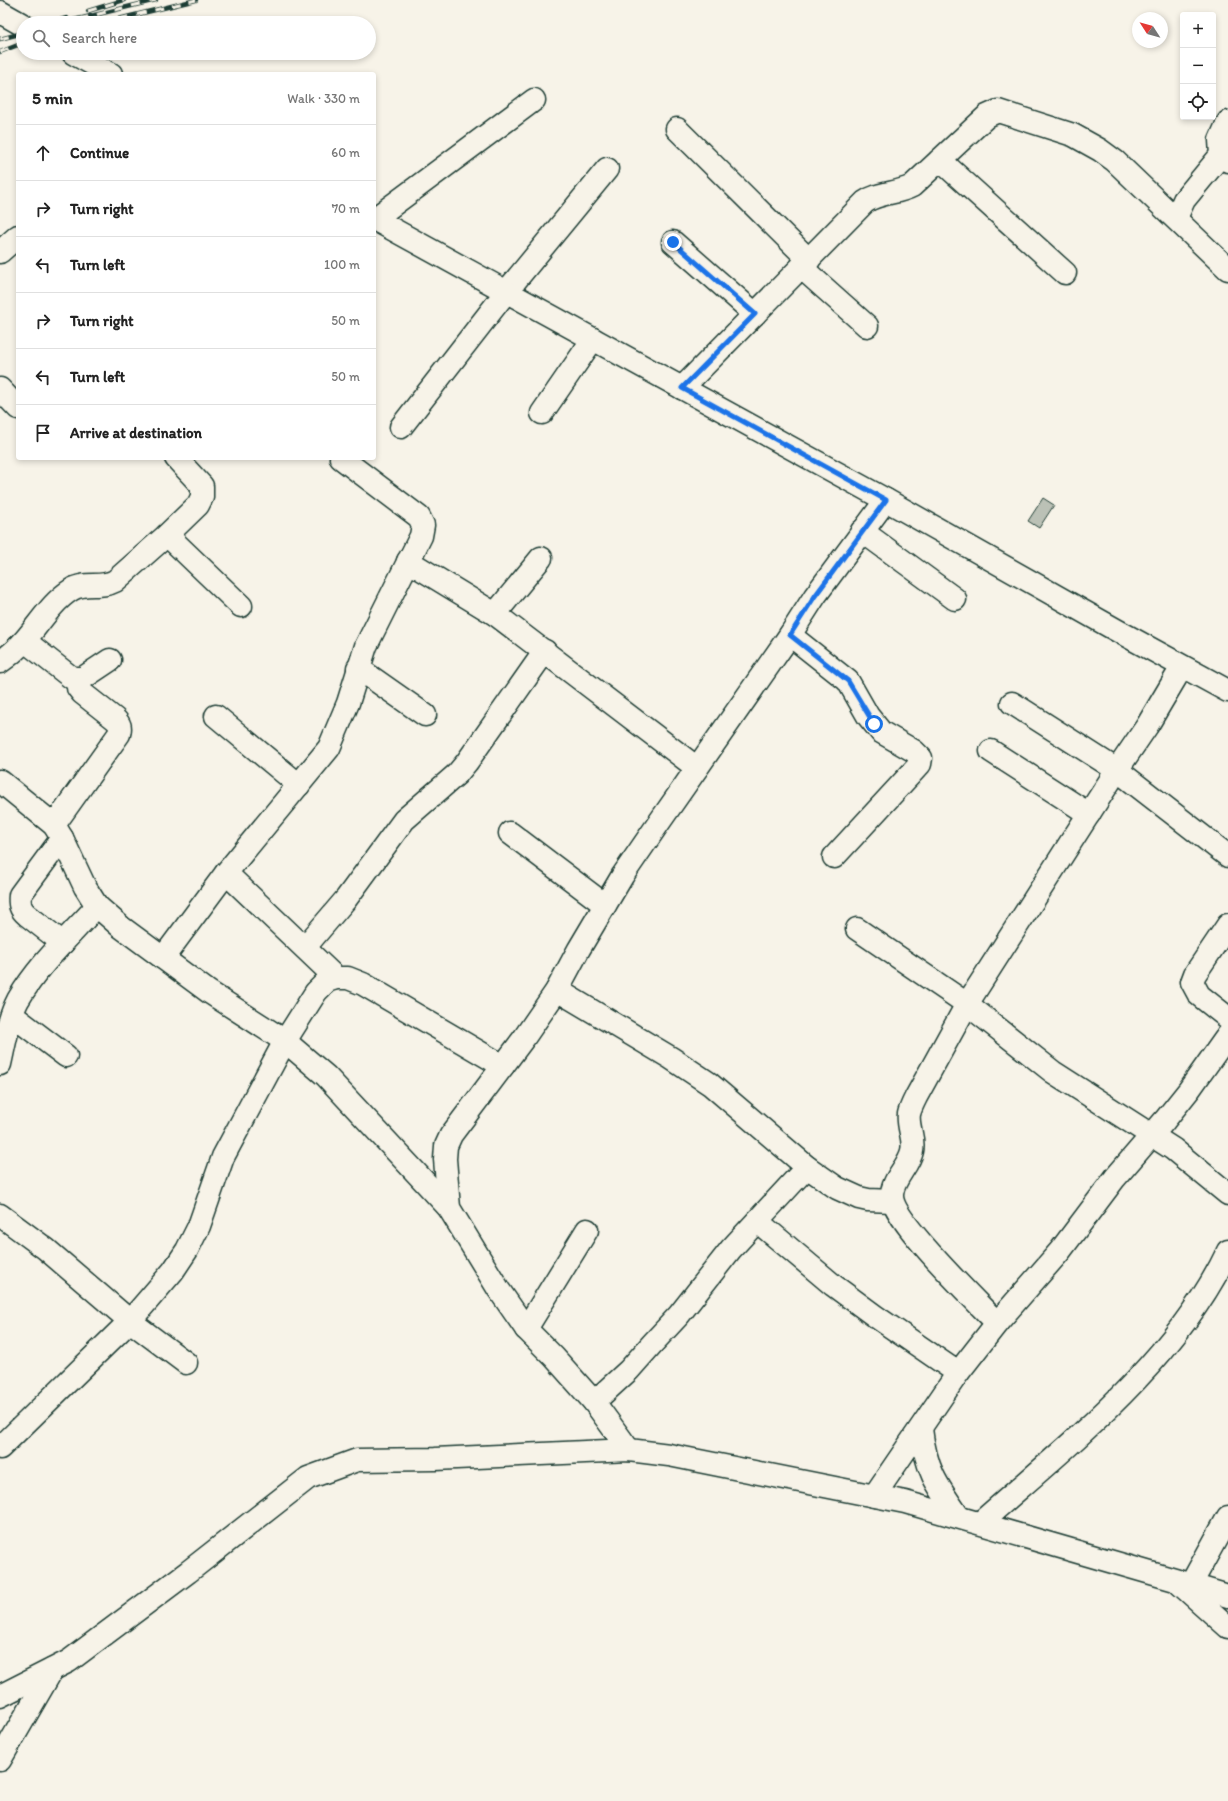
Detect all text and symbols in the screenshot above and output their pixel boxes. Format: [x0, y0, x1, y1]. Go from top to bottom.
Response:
north arrow [1132, 12, 1168, 48]
map controls [1180, 12, 1216, 120]
button: + [1180, 12, 1216, 48]
search box [16, 16, 376, 60]
icon: search [30, 27, 52, 49]
text: Search here [62, 29, 137, 47]
button: − [1180, 48, 1216, 84]
button: locate [1180, 84, 1216, 120]
text: 5 min [32, 88, 72, 108]
text: Walk · 330 m [287, 91, 360, 106]
icon: ahead [32, 142, 54, 164]
text: Continue [70, 144, 129, 162]
text: 60 m [331, 145, 360, 160]
icon: right [32, 198, 54, 220]
text: Turn right [70, 200, 134, 218]
text: 70 m [332, 201, 360, 216]
route end [664, 233, 682, 251]
icon: left [32, 254, 54, 276]
text: Turn left [70, 256, 125, 274]
text: 100 m [324, 257, 360, 272]
icon: right [32, 310, 54, 332]
text: Turn right [70, 312, 134, 330]
text: 50 m [331, 313, 360, 328]
icon: left [32, 366, 54, 388]
text: Turn left [70, 368, 125, 386]
text: 50 m [331, 369, 360, 384]
icon: arrive [32, 422, 54, 444]
text: Arrive at destination [70, 424, 202, 442]
route start [865, 715, 883, 733]

